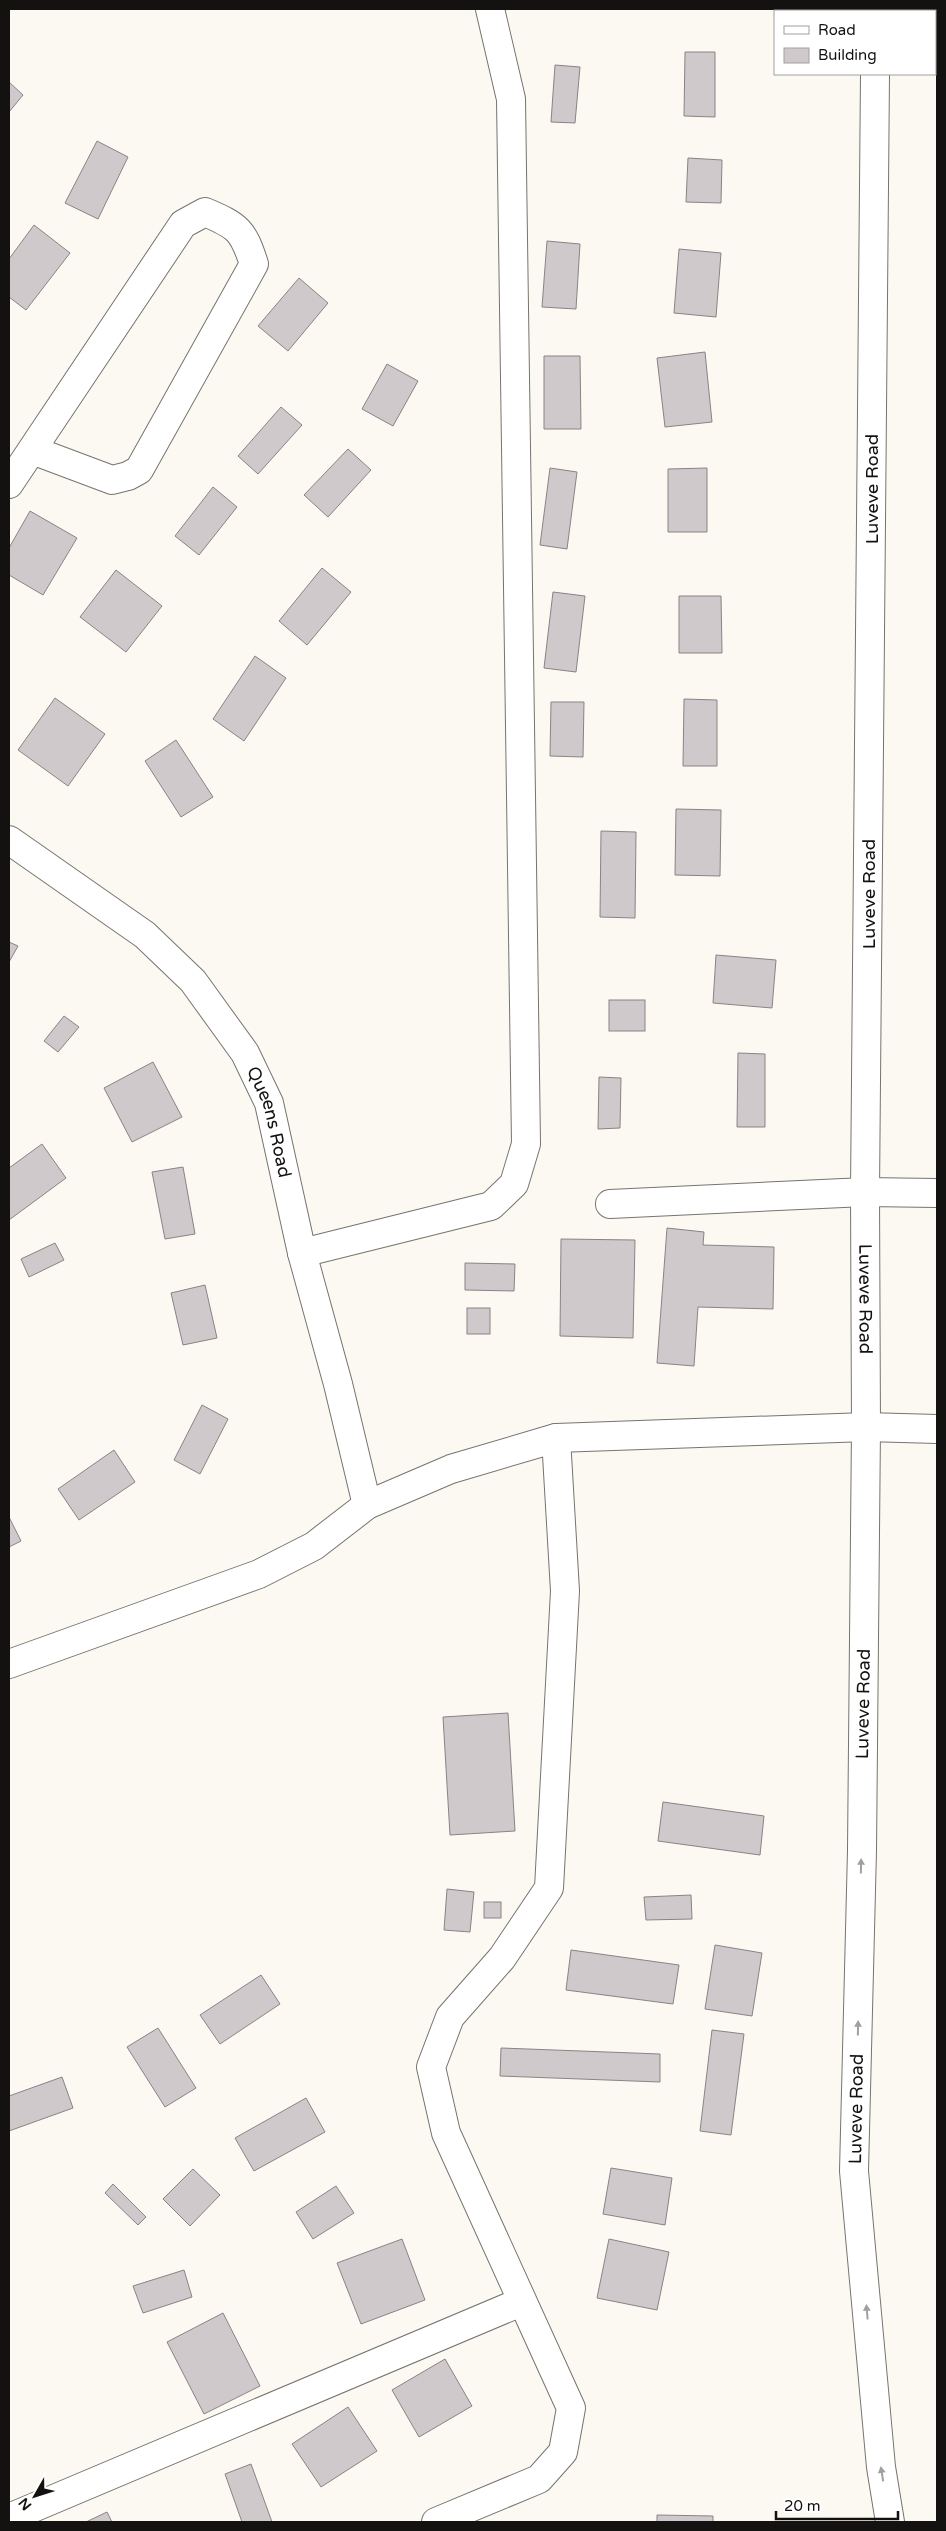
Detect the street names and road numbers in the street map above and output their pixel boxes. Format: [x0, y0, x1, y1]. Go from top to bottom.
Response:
street label: Luveve Road [861, 434, 883, 544]
street label: Luveve Road [858, 839, 880, 949]
street label: Queens Road [242, 1063, 296, 1180]
street label: Luveve Road [854, 1244, 877, 1354]
street label: Luveve Road [851, 1649, 875, 1759]
street label: Luveve Road [844, 2054, 868, 2164]

